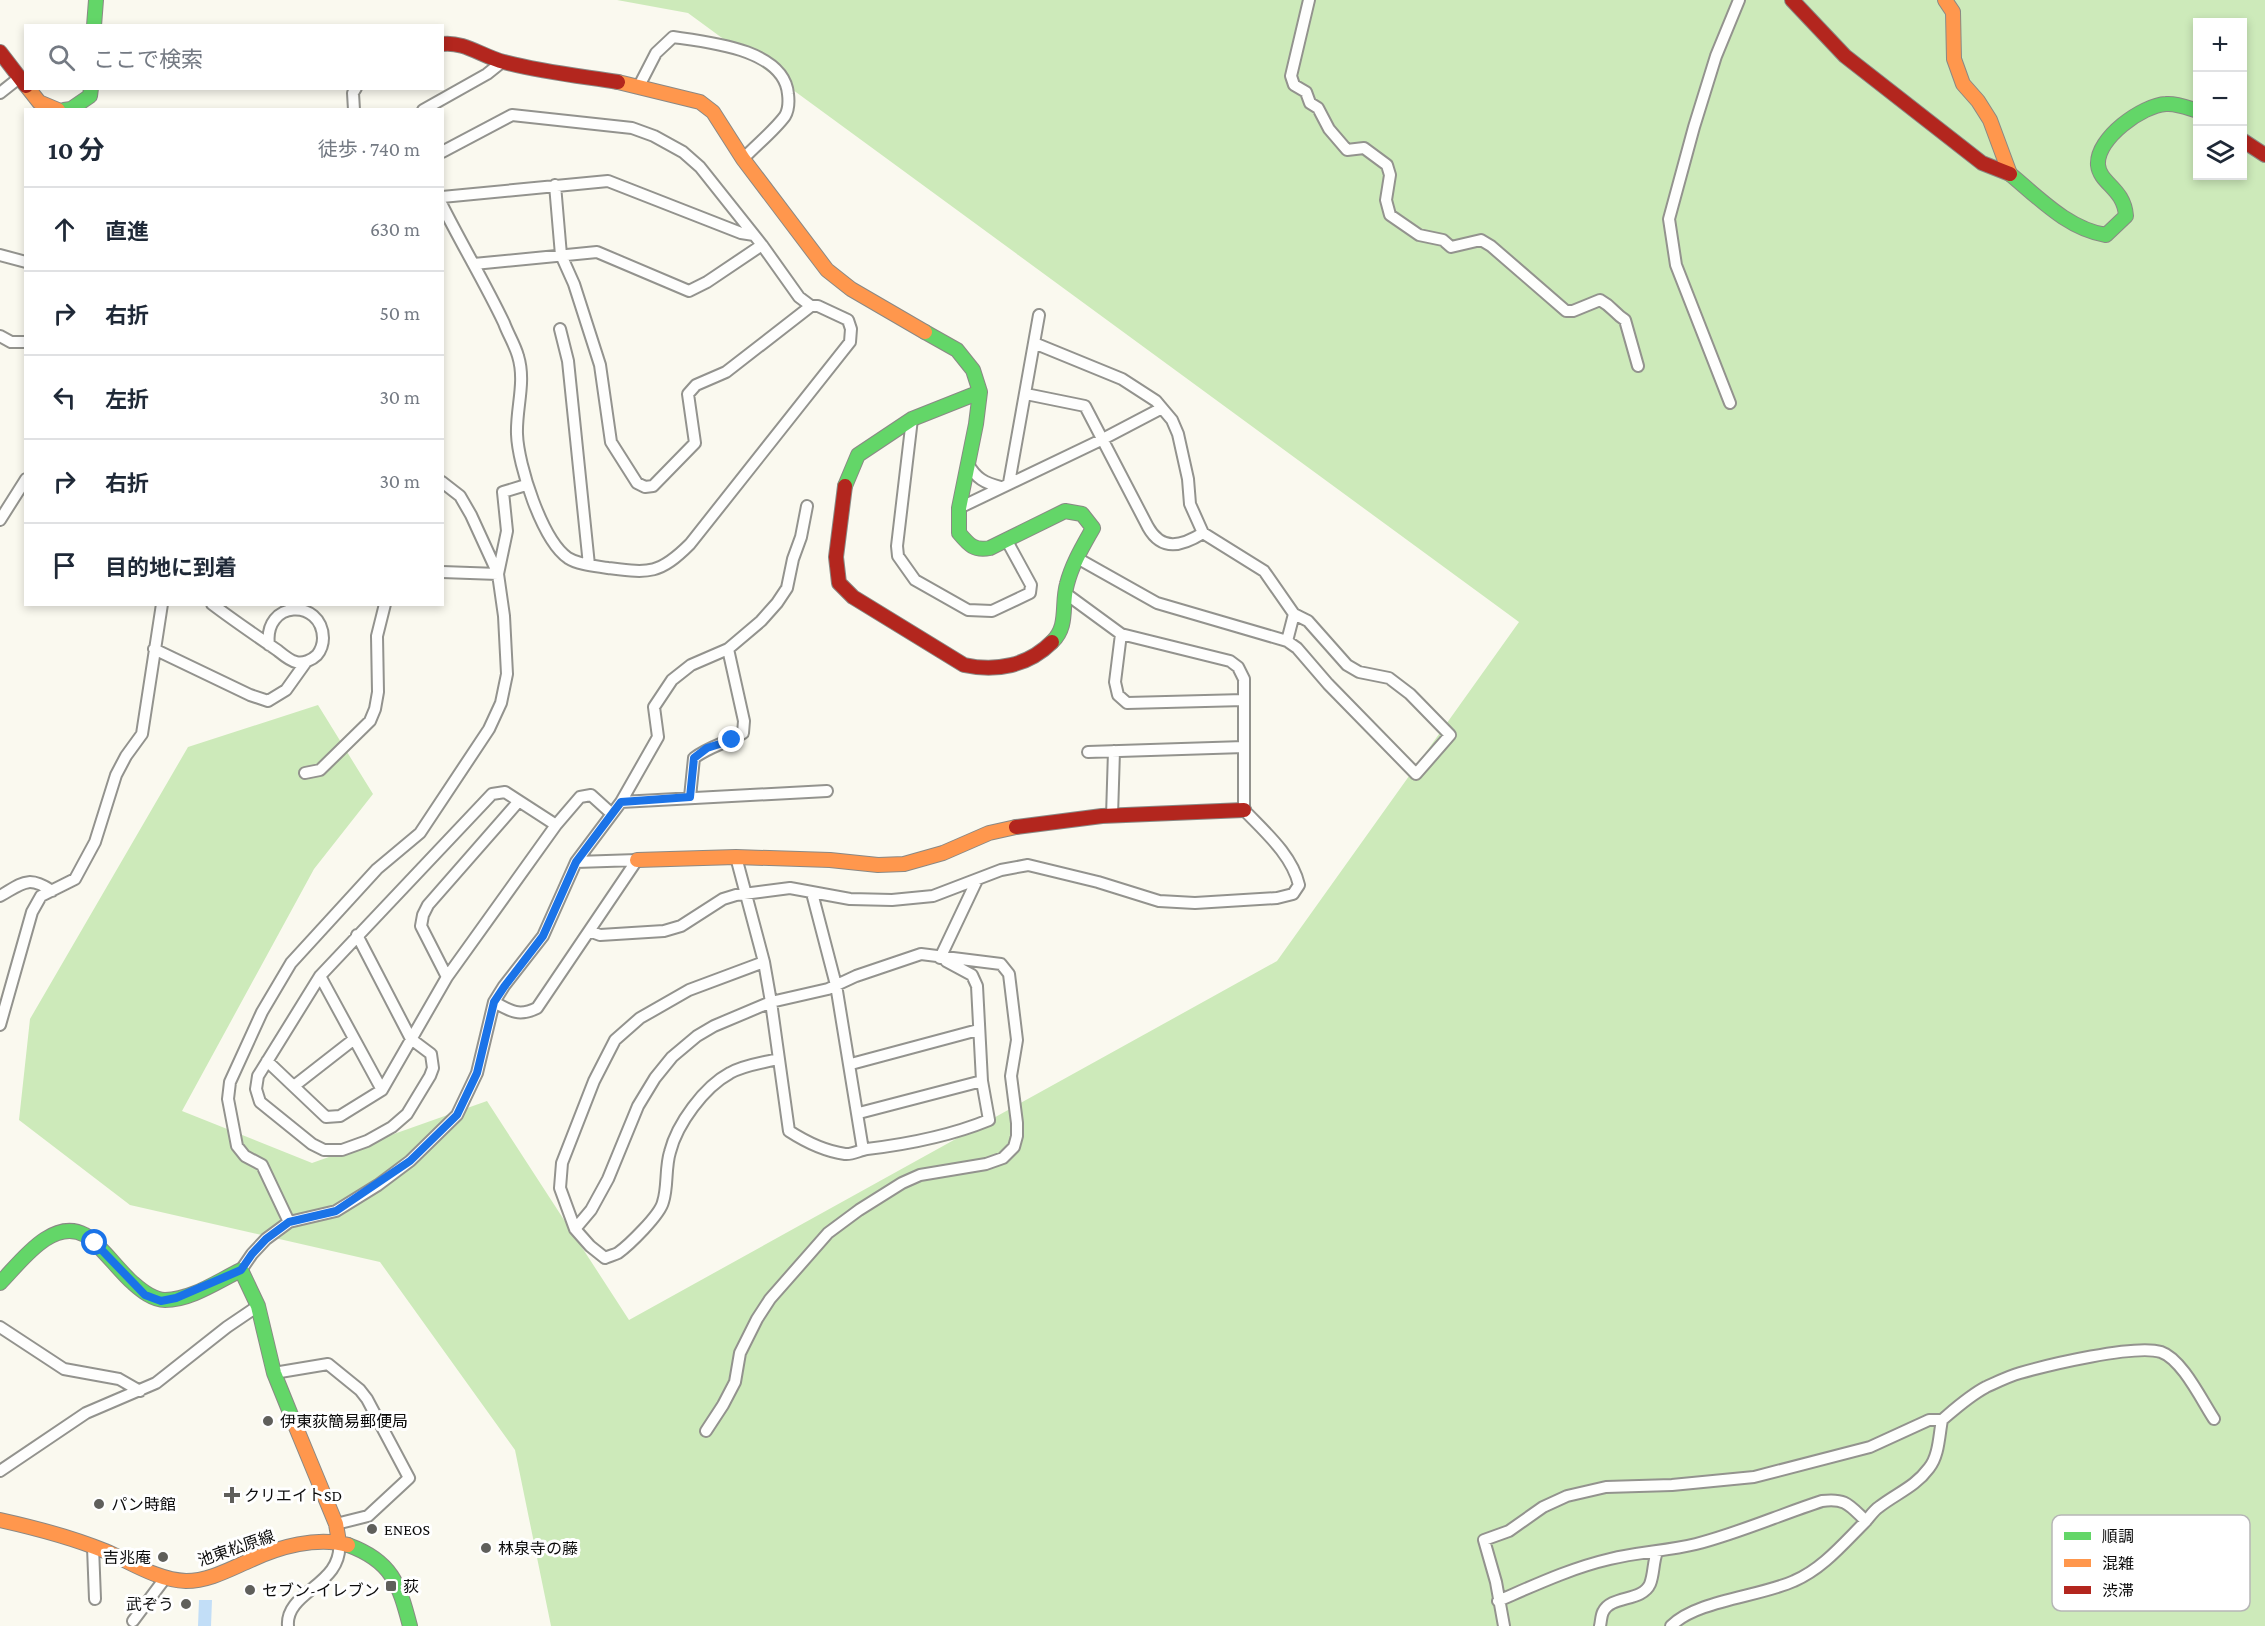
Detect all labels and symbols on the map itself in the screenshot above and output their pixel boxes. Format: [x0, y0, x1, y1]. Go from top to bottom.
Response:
route end [718, 726, 744, 752]
route start [81, 1229, 107, 1255]
place label: 伊東荻簡易郵便局 [280, 1413, 408, 1430]
marker: 伊東荻簡易郵便局 [261, 1414, 275, 1428]
place label: クリエイトSD [244, 1487, 342, 1504]
marker: クリエイトSD [225, 1488, 239, 1502]
place label: パン時館 [111, 1496, 176, 1513]
marker: パン時館 [92, 1497, 106, 1511]
legend [2052, 1515, 2250, 1611]
place label: ENEOS [384, 1521, 430, 1538]
marker: ENEOS [365, 1522, 379, 1536]
street label: 池東松原線 [195, 1527, 277, 1569]
text: 順調 [2102, 1528, 2134, 1545]
place label: 林泉寺の藤 [498, 1540, 578, 1557]
marker: 林泉寺の藤 [479, 1541, 493, 1555]
place label: 吉兆庵 [103, 1549, 151, 1566]
marker: 吉兆庵 [156, 1550, 170, 1564]
text: 混雑 [2102, 1555, 2134, 1572]
place label: 荻 [403, 1578, 419, 1595]
marker: 荻 [384, 1579, 398, 1593]
place label: セブン-イレブン [262, 1582, 380, 1599]
text: 渋滞 [2102, 1582, 2134, 1599]
marker: セブン-イレブン [243, 1583, 257, 1597]
place label: 武ぞう [126, 1596, 174, 1613]
marker: 武ぞう [179, 1597, 193, 1611]

